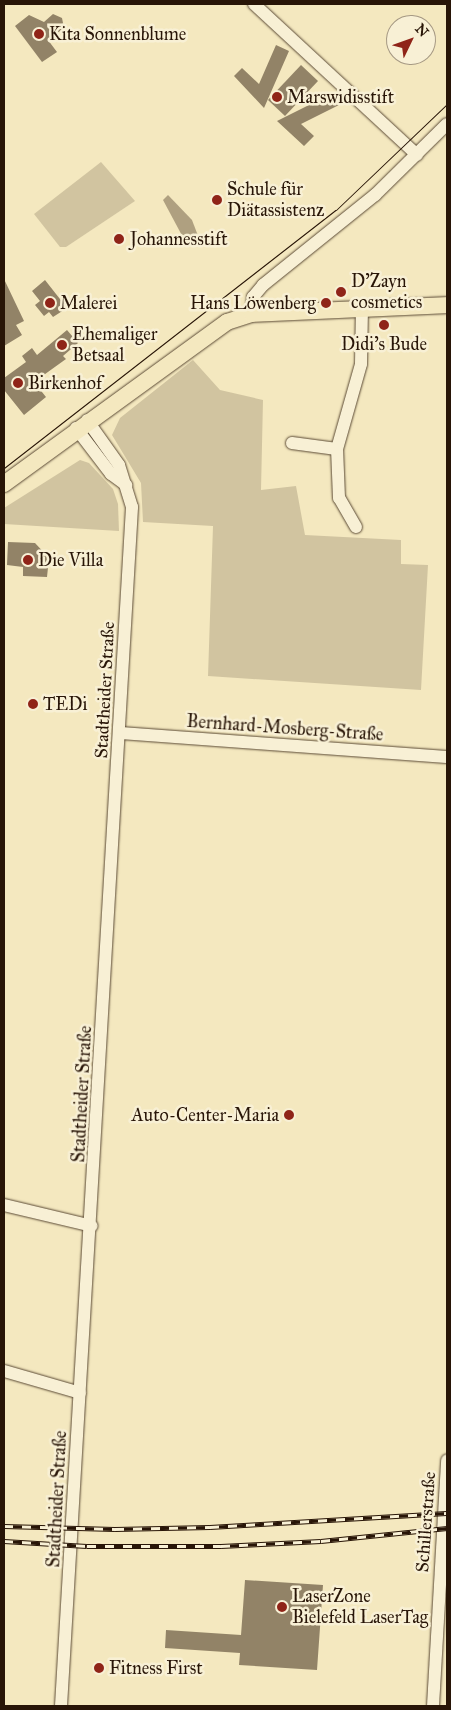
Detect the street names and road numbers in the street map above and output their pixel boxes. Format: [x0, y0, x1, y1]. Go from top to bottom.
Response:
street label: Stadtheider Straße [91, 621, 119, 759]
street label: Bernhard-Mosberg-Straße [186, 710, 384, 746]
street label: Stadtheider Straße [68, 1025, 96, 1163]
street label: Stadtheider Straße [43, 1430, 71, 1568]
street label: Schillerstraße [412, 1471, 440, 1573]

